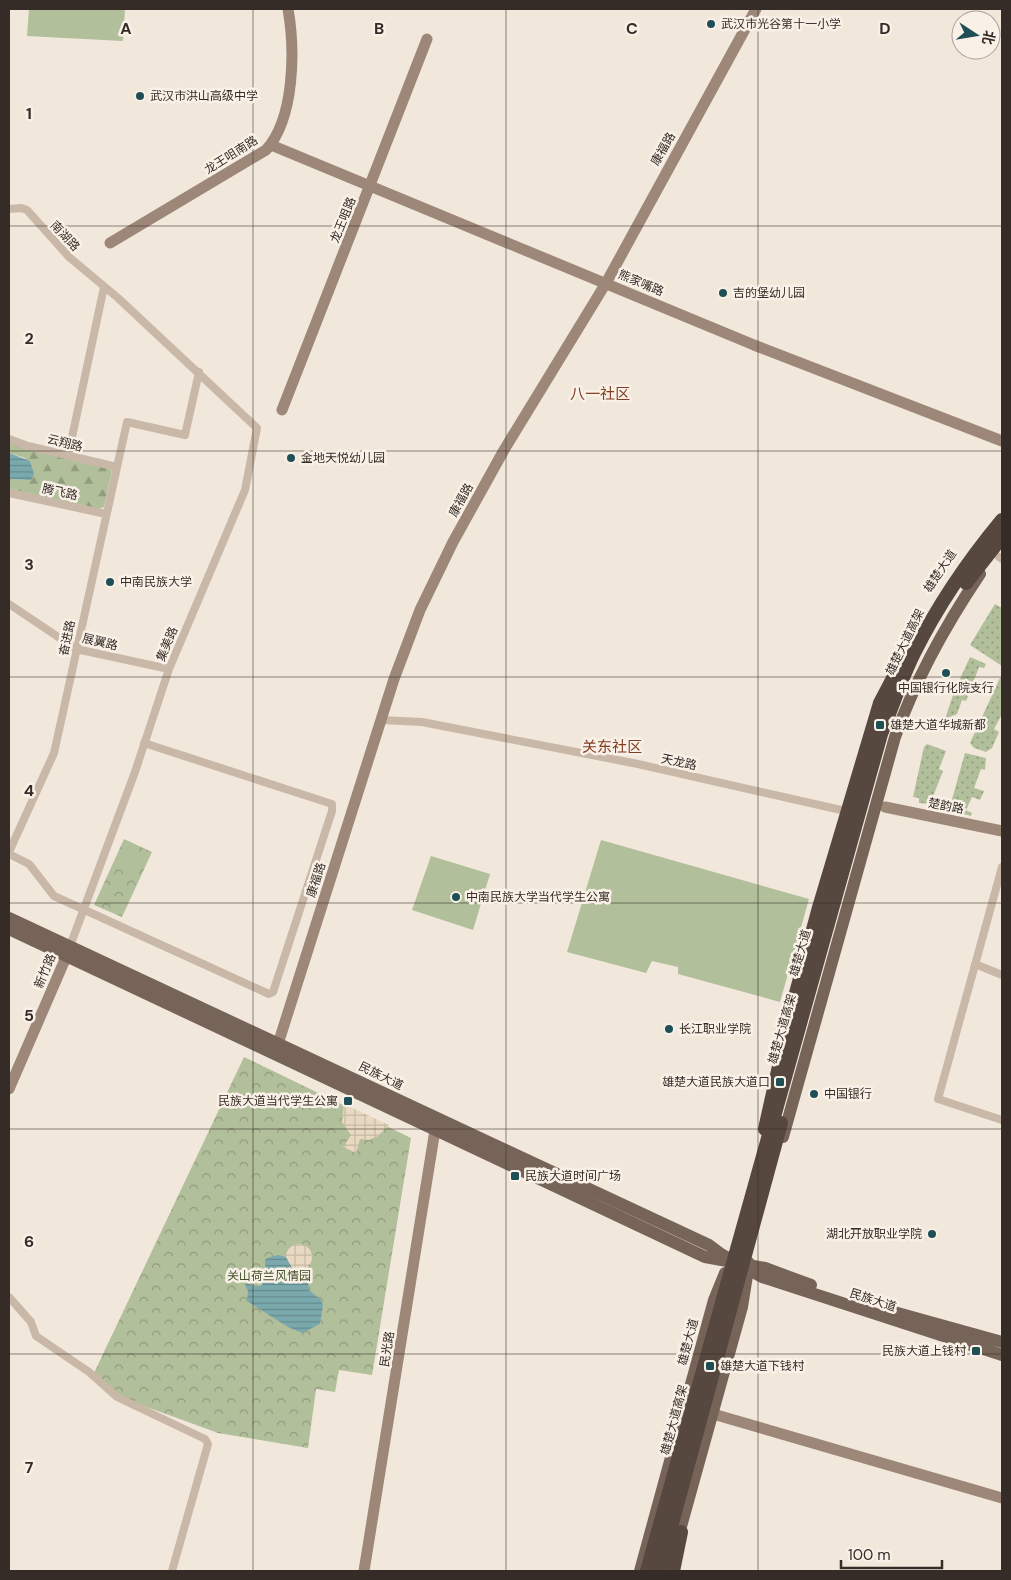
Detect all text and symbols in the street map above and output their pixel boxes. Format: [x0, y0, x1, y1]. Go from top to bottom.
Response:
north arrow [951, 10, 1001, 60]
place label: 武汉市光谷第十一小学 [721, 16, 841, 32]
text: A [120, 18, 132, 39]
text: B [374, 18, 384, 39]
text: C [626, 18, 638, 39]
marker: 武汉市光谷第十一小学 [705, 18, 717, 30]
text: D [879, 18, 891, 39]
text: 北 [978, 29, 999, 46]
place label: 武汉市洪山高级中学 [150, 88, 258, 104]
marker: 武汉市洪山高级中学 [134, 90, 146, 102]
text: 1 [26, 103, 32, 124]
street label: 康福路 [647, 129, 679, 169]
street label: 龙王咀南路 [201, 132, 261, 178]
street label: 龙王咀路 [327, 195, 359, 245]
street label: 南湖路 [47, 217, 83, 255]
street label: 熊家嘴路 [616, 266, 666, 300]
place label: 吉的堡幼儿园 [733, 285, 805, 301]
marker: 吉的堡幼儿园 [717, 287, 729, 299]
text: 2 [24, 328, 34, 349]
district label: 八一社区 [570, 384, 630, 404]
street label: 云翔路 [46, 431, 84, 455]
place label: 金地天悦幼儿园 [301, 450, 385, 466]
marker: 金地天悦幼儿园 [285, 452, 297, 464]
street label: 腾飞路 [41, 480, 79, 504]
street label: 康福路 [445, 480, 477, 520]
street label: 雄楚大道 [920, 547, 960, 595]
text: 3 [24, 554, 34, 575]
place label: 中南民族大学 [120, 574, 192, 590]
marker: 中南民族大学 [104, 576, 116, 588]
street label: 雄楚大道高架 [882, 606, 928, 678]
street label: 奋进路 [55, 619, 79, 657]
street label: 集美路 [153, 624, 181, 664]
street label: 展翼路 [81, 630, 119, 654]
marker: 中国银行化院支行 [940, 667, 952, 679]
place label: 中国银行化院支行 [898, 680, 994, 696]
place label: 雄楚大道华城新都 [890, 717, 986, 733]
marker: 雄楚大道华城新都 [874, 719, 886, 731]
district label: 关东社区 [582, 737, 642, 757]
street label: 天龙路 [660, 750, 698, 774]
text: 4 [24, 780, 34, 801]
street label: 楚韵路 [927, 795, 965, 817]
street label: 康福路 [303, 860, 329, 900]
place label: 中南民族大学当代学生公寓 [466, 889, 610, 905]
marker: 中南民族大学当代学生公寓 [450, 891, 462, 903]
street label: 雄楚大道 [786, 928, 814, 978]
street label: 新竹路 [31, 951, 59, 991]
street label: 雄楚大道高架 [764, 992, 800, 1066]
text: 5 [24, 1005, 34, 1026]
place label: 长江职业学院 [679, 1021, 751, 1037]
marker: 长江职业学院 [663, 1023, 675, 1035]
street label: 民族大道 [356, 1058, 406, 1094]
place label: 雄楚大道民族大道口 [662, 1074, 770, 1090]
marker: 雄楚大道民族大道口 [774, 1076, 786, 1088]
place label: 中国银行 [824, 1086, 872, 1102]
marker: 中国银行 [808, 1088, 820, 1100]
place label: 民族大道当代学生公寓 [218, 1093, 338, 1109]
marker: 民族大道当代学生公寓 [342, 1095, 354, 1107]
place label: 民族大道时间广场 [525, 1168, 621, 1184]
marker: 民族大道时间广场 [509, 1170, 521, 1182]
place label: 湖北开放职业学院 [826, 1226, 922, 1242]
marker: 湖北开放职业学院 [926, 1228, 938, 1240]
text: 6 [24, 1231, 34, 1252]
park label: 关山荷兰风情园 [227, 1268, 311, 1284]
street label: 民族大道 [848, 1285, 898, 1315]
street label: 雄楚大道 [674, 1317, 702, 1367]
street label: 民光路 [376, 1330, 398, 1368]
place label: 民族大道上钱村 [882, 1343, 967, 1359]
marker: 民族大道上钱村 [970, 1345, 982, 1357]
place label: 雄楚大道下钱村 [720, 1358, 805, 1374]
marker: 雄楚大道下钱村 [704, 1360, 716, 1372]
street label: 雄楚大道高架 [657, 1383, 691, 1457]
text: 7 [25, 1457, 34, 1478]
scale bar [841, 1538, 942, 1570]
text: 100 m [848, 1545, 891, 1565]

